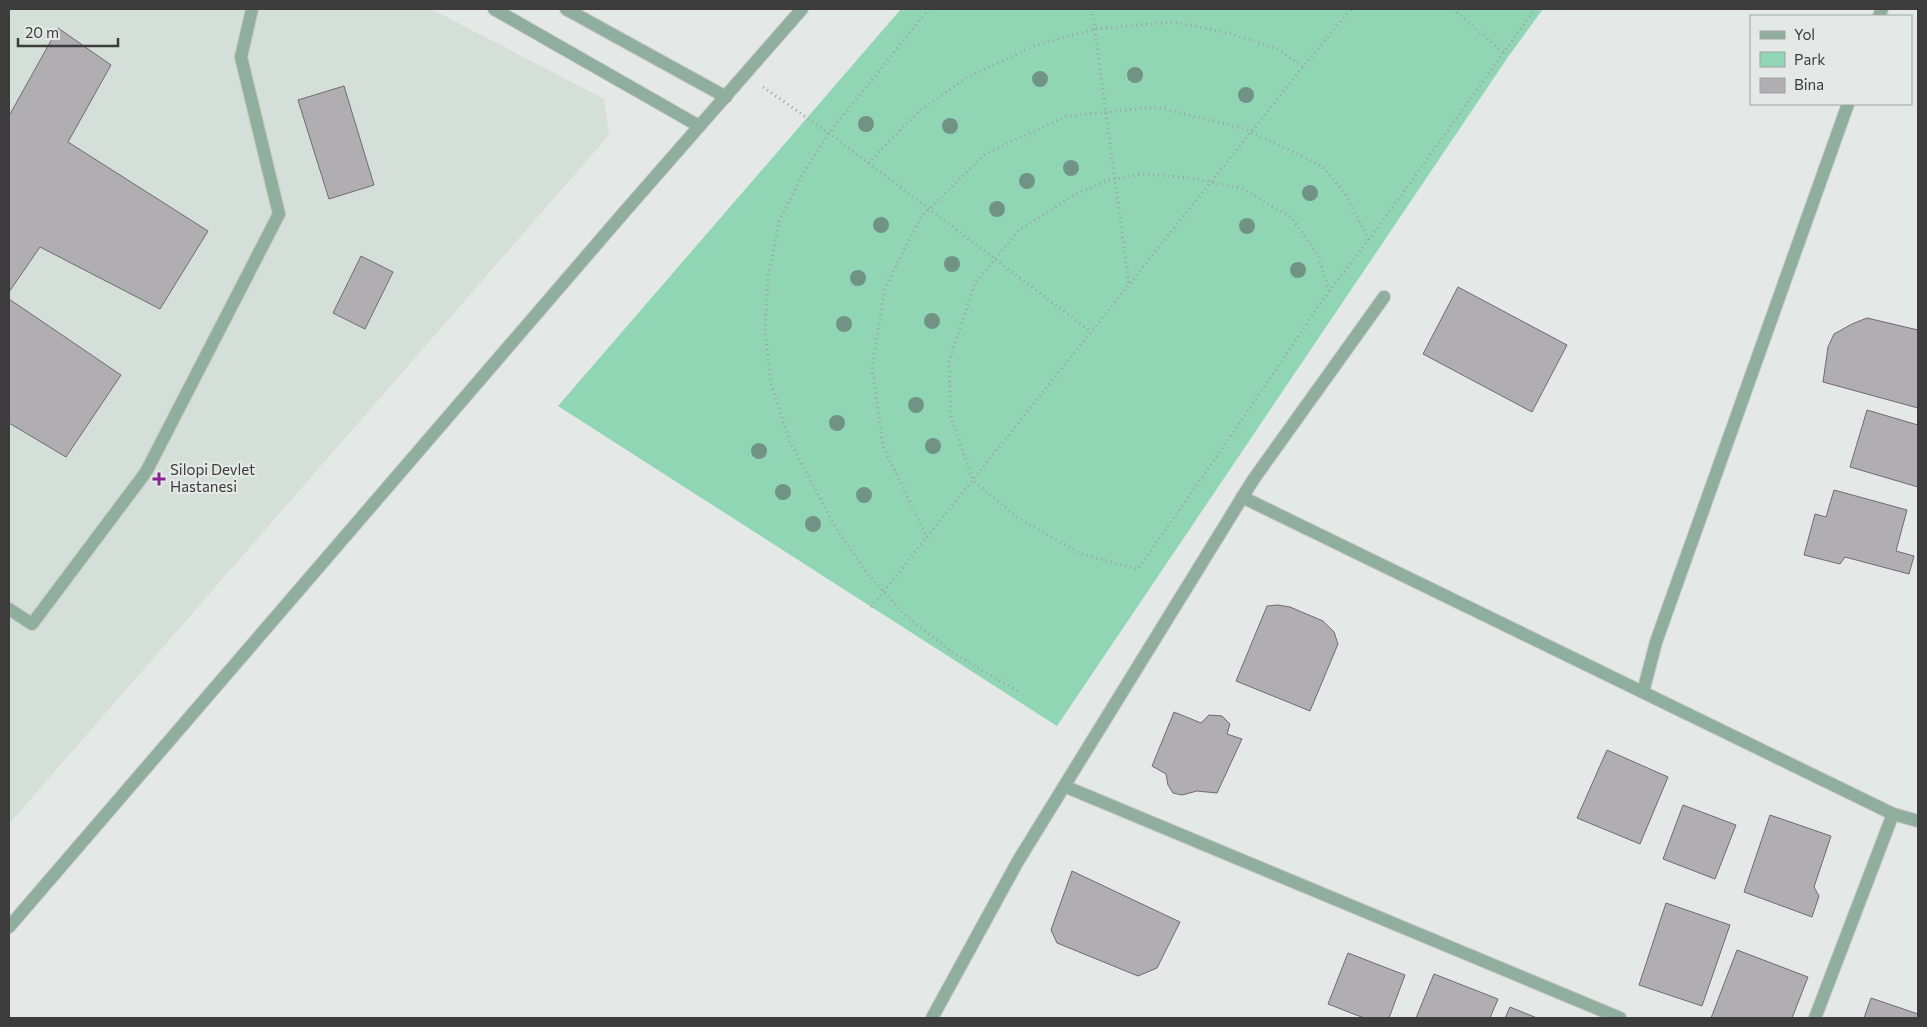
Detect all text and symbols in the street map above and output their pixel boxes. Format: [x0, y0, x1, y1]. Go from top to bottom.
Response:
scale bar [18, 15, 118, 47]
legend [1750, 15, 1912, 105]
text: 20 m [25, 23, 59, 41]
text: Yol [1794, 25, 1815, 43]
text: Park [1794, 50, 1825, 68]
text: Bina [1794, 75, 1824, 93]
place label: Silopi Devlet Hastanesi [170, 460, 255, 495]
marker: Silopi Devlet Hastanesi [152, 472, 166, 486]

